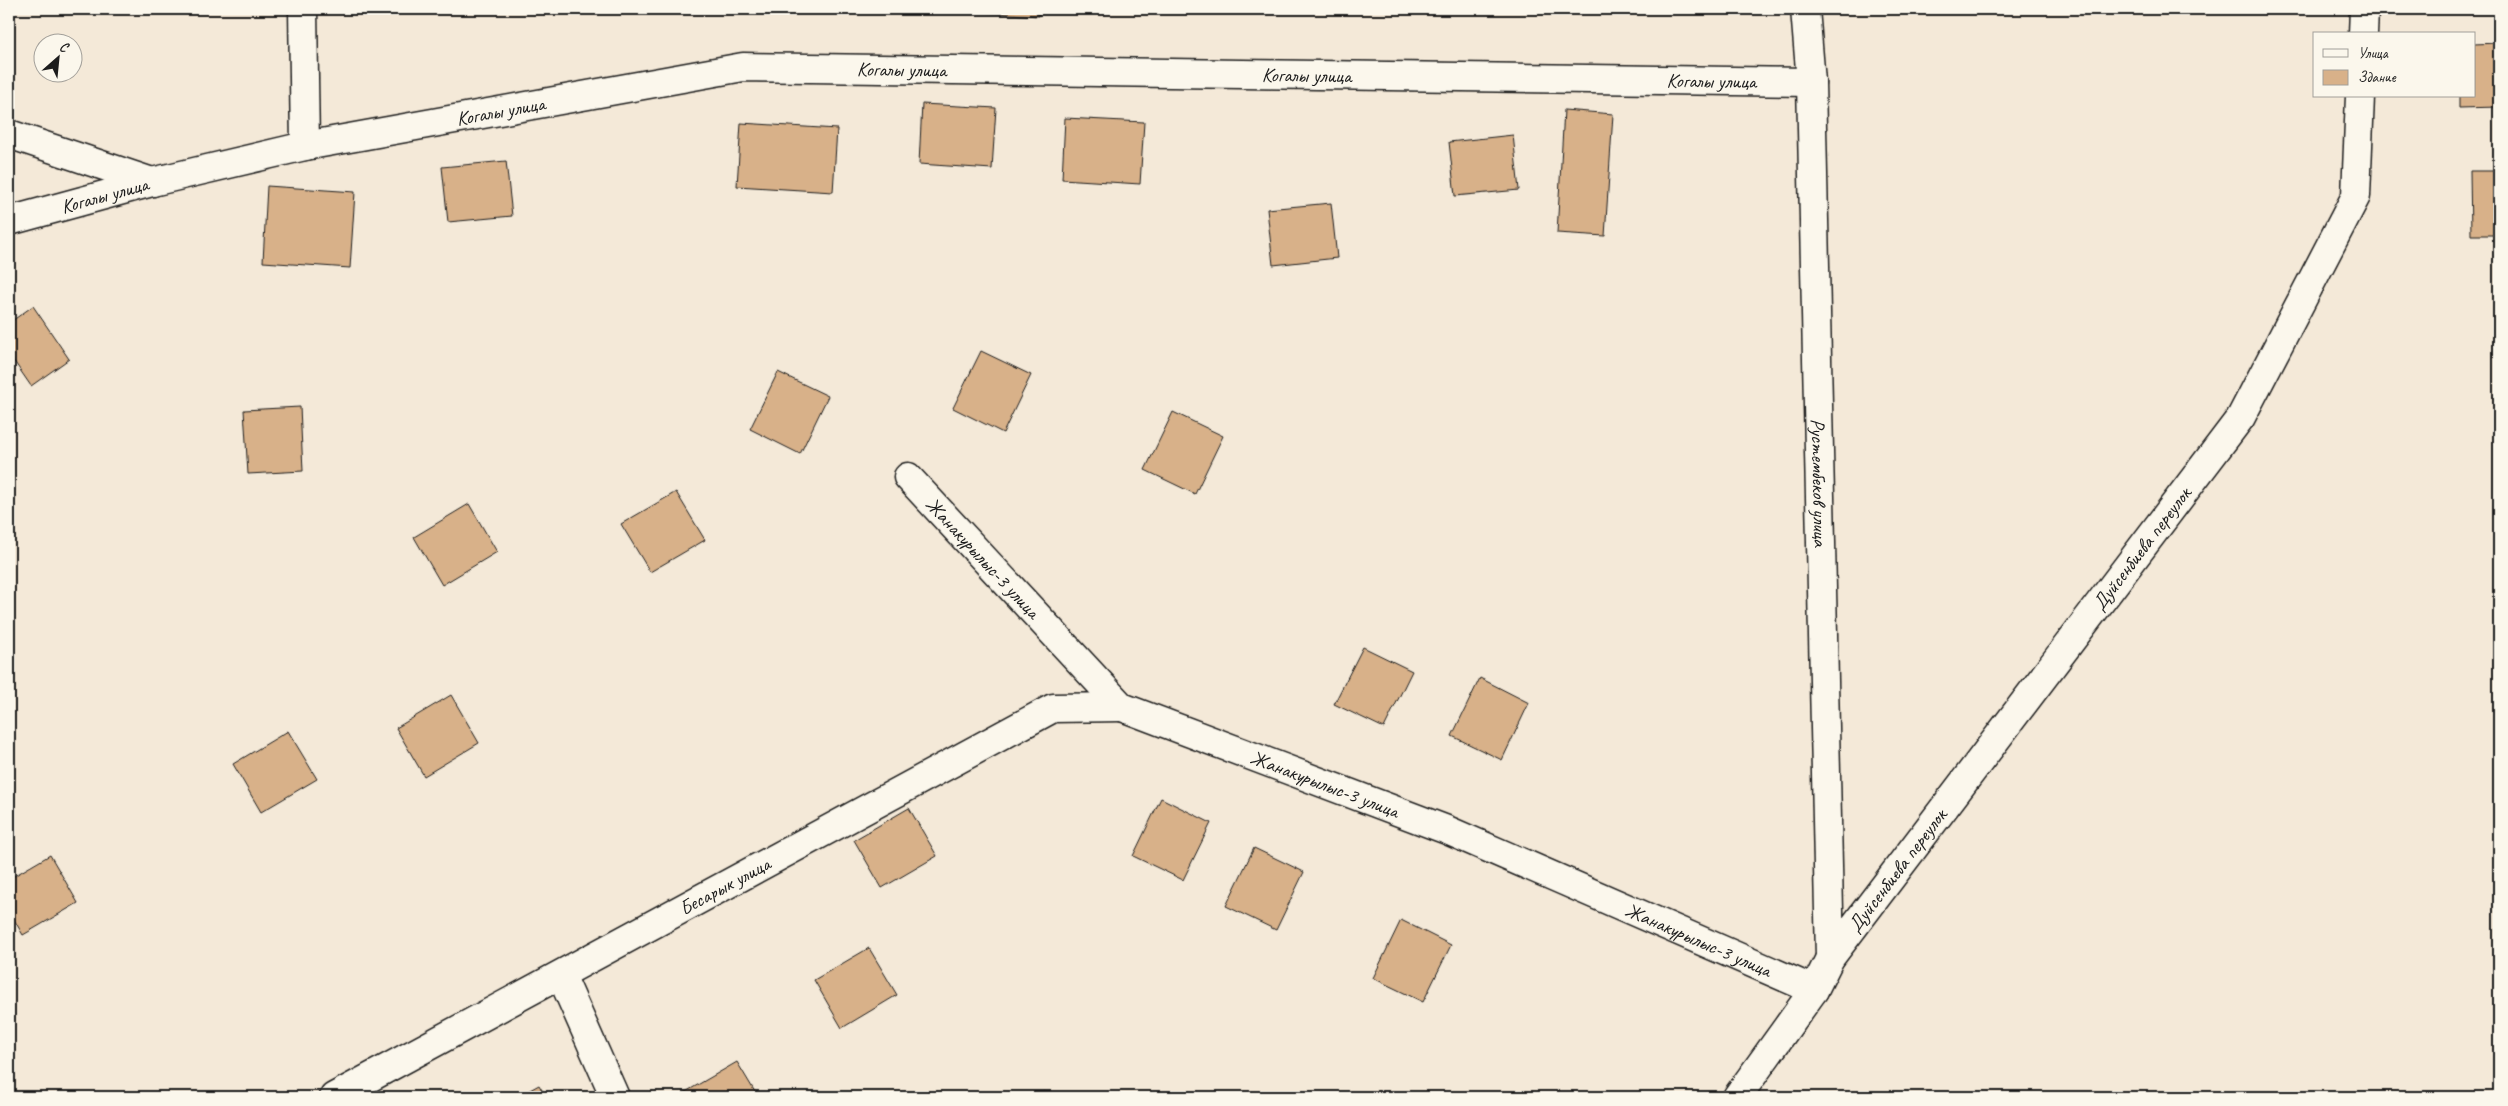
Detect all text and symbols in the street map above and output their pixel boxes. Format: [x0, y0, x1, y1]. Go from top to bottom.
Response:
north arrow [32, 32, 82, 82]
legend [2313, 32, 2476, 98]
text: С [57, 38, 72, 57]
text: Улица [2358, 44, 2389, 63]
street label: Когалы улица [857, 57, 948, 83]
street label: Когалы улица [1262, 62, 1353, 89]
street label: Когалы улица [1667, 68, 1758, 94]
text: Здание [2358, 68, 2397, 87]
street label: Когалы улица [454, 91, 549, 131]
street label: Когалы улица [58, 171, 153, 219]
street label: Рустембеков улица [1805, 418, 1833, 548]
street label: Дуйсенбиева переулок [2087, 481, 2198, 615]
street label: Жанакурылыс-3 улица [920, 492, 1046, 625]
street label: Жанакурылыс-3 улица [1247, 745, 1404, 824]
street label: Дуйсенбиева переулок [1842, 802, 1953, 937]
street label: Бесарык улица [675, 851, 776, 921]
street label: Жанакурылыс-3 улица [1621, 897, 1777, 984]

